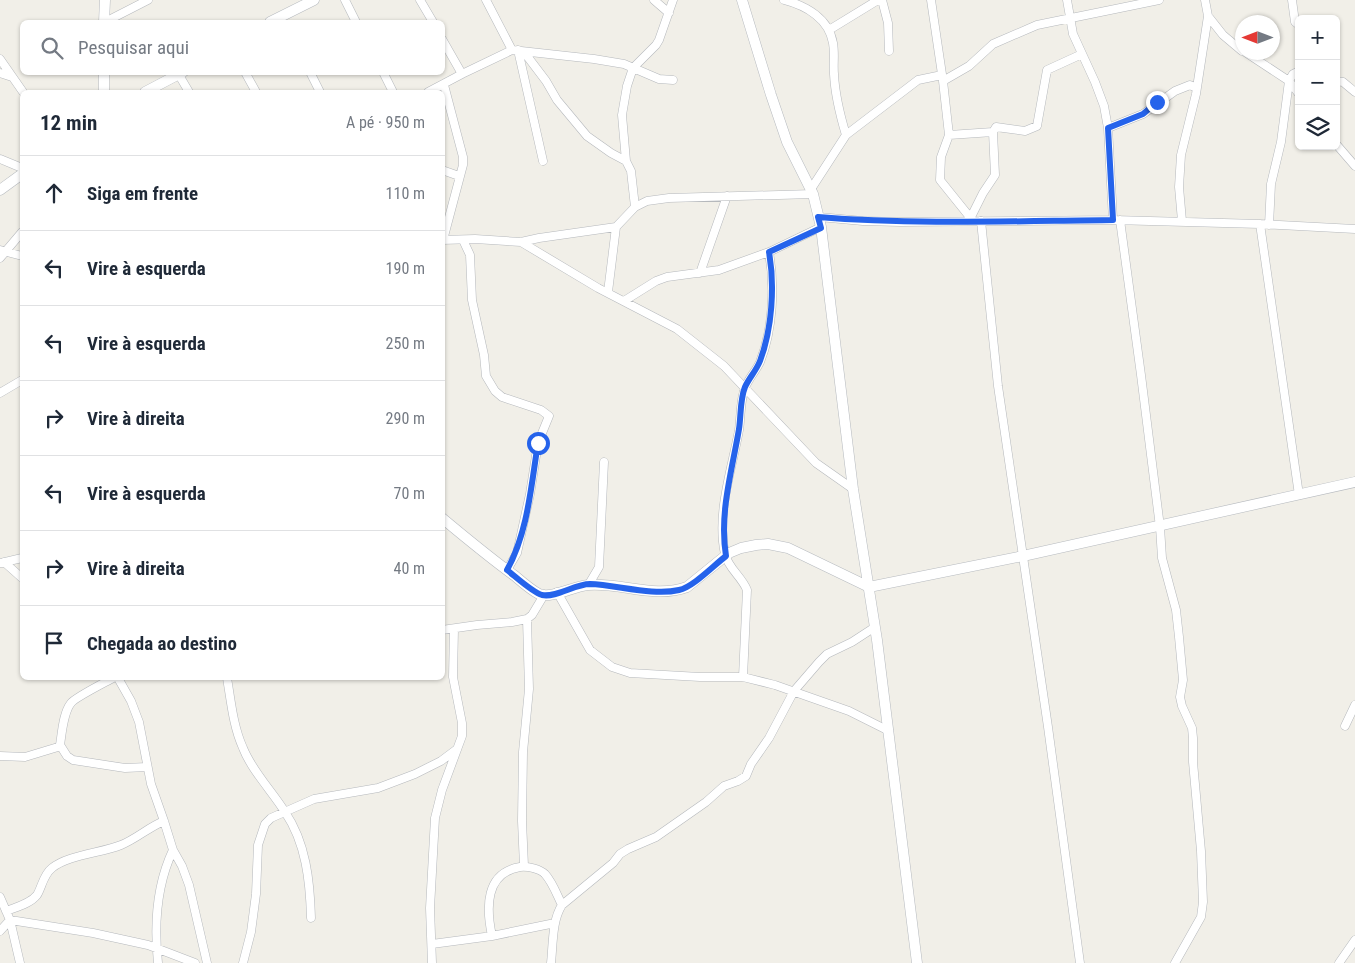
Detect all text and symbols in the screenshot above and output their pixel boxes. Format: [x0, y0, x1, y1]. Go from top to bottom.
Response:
north arrow [1235, 15, 1280, 60]
map controls [1295, 15, 1340, 150]
button: + [1295, 15, 1340, 60]
search box [20, 20, 445, 75]
icon: search [38, 34, 66, 62]
text: Pesquisar aqui [78, 36, 189, 59]
button: − [1295, 60, 1340, 105]
route end [1146, 91, 1169, 114]
button: layers [1295, 105, 1340, 150]
text: 12 min [40, 111, 97, 135]
text: A pé · 950 m [346, 113, 425, 132]
icon: ahead [40, 179, 68, 207]
text: Siga em frente [87, 182, 198, 205]
text: 110 m [386, 184, 425, 203]
icon: left [40, 254, 68, 282]
text: Vire à esquerda [87, 257, 206, 280]
text: 190 m [386, 259, 425, 278]
icon: left [40, 329, 68, 357]
text: Vire à esquerda [87, 332, 206, 355]
text: 250 m [386, 334, 425, 353]
icon: right [40, 404, 68, 432]
text: Vire à direita [87, 407, 185, 430]
text: 290 m [386, 409, 425, 428]
route start [527, 432, 550, 455]
icon: left [40, 479, 68, 507]
text: Vire à esquerda [87, 482, 206, 505]
text: 70 m [393, 484, 425, 503]
icon: right [40, 554, 68, 582]
text: Vire à direita [87, 557, 185, 580]
text: 40 m [393, 559, 425, 578]
icon: arrive [40, 629, 68, 657]
text: Chegada ao destino [87, 632, 237, 655]

